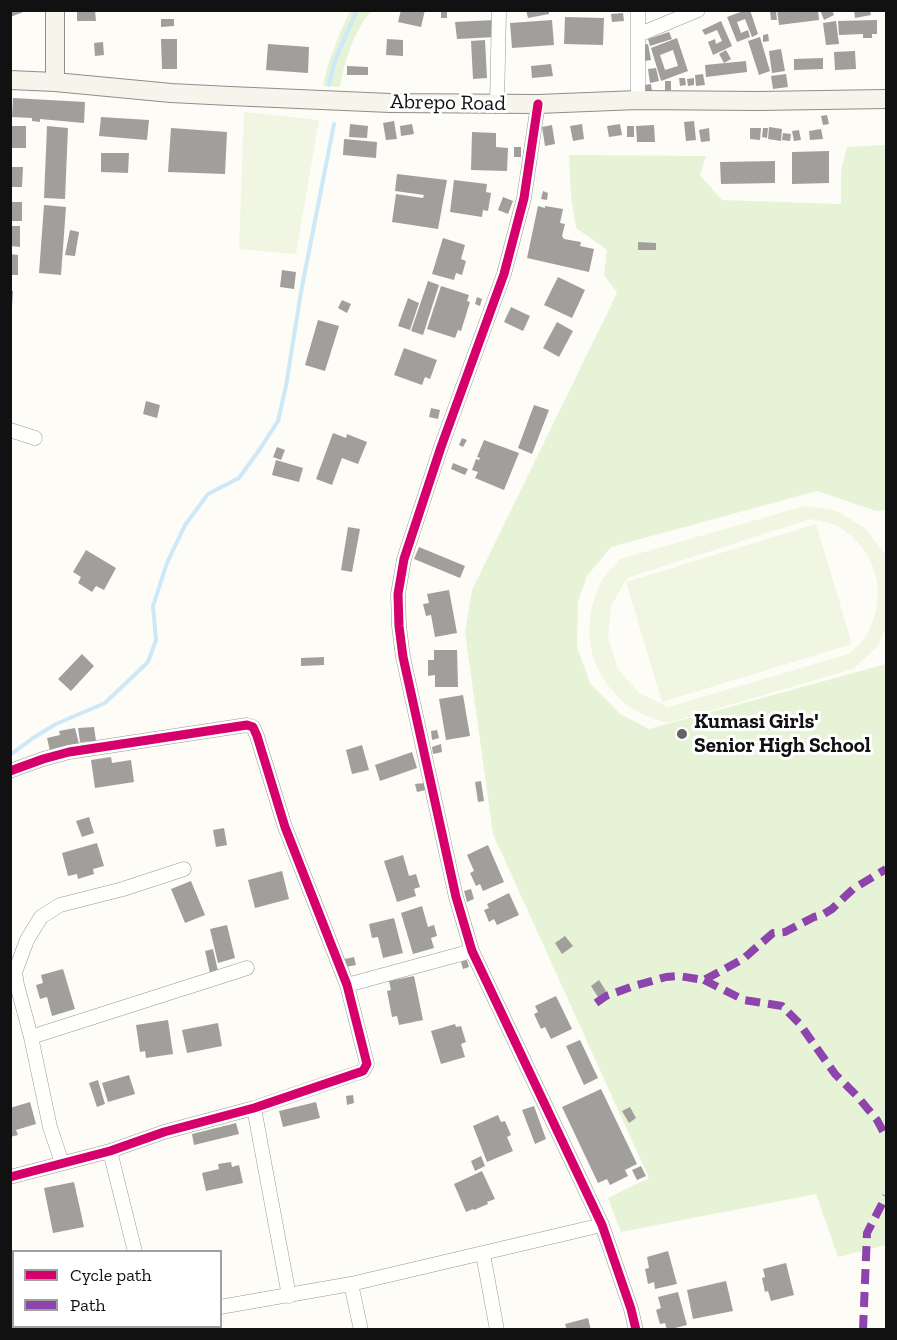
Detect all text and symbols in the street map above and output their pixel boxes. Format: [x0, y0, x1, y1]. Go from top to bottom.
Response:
street label: Abrepo Road [390, 89, 506, 117]
place label: Kumasi Girls' Senior High School [694, 709, 871, 759]
marker: Kumasi Girls' Senior High School [675, 727, 689, 741]
legend [12, 1250, 222, 1328]
text: Cycle path [70, 1264, 152, 1286]
text: Path [70, 1294, 106, 1316]

